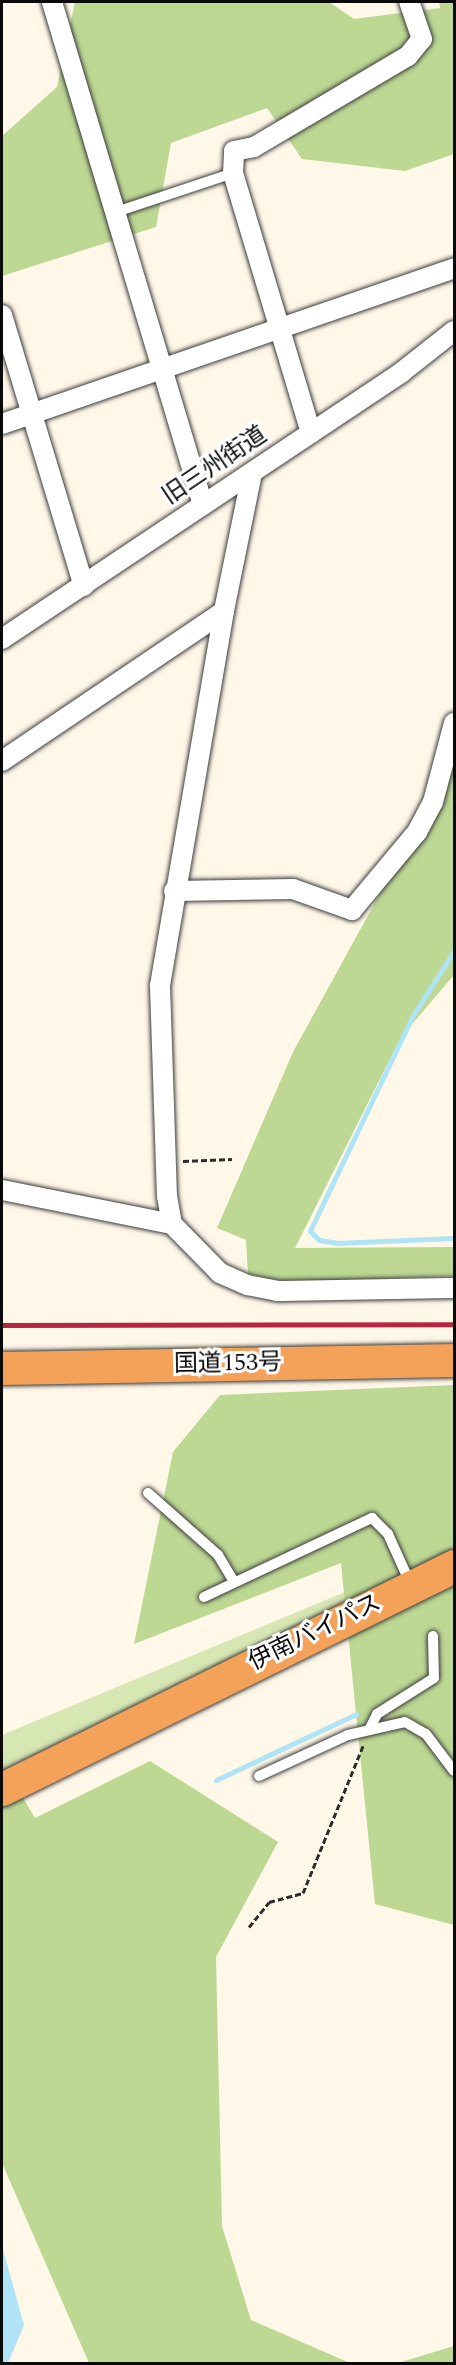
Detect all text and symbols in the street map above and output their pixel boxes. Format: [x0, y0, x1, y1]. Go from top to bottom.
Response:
street label: 旧三州街道 [157, 421, 273, 511]
street label: 国道153号 [174, 1349, 282, 1379]
street label: 伊南バイパス [244, 1588, 386, 1678]

